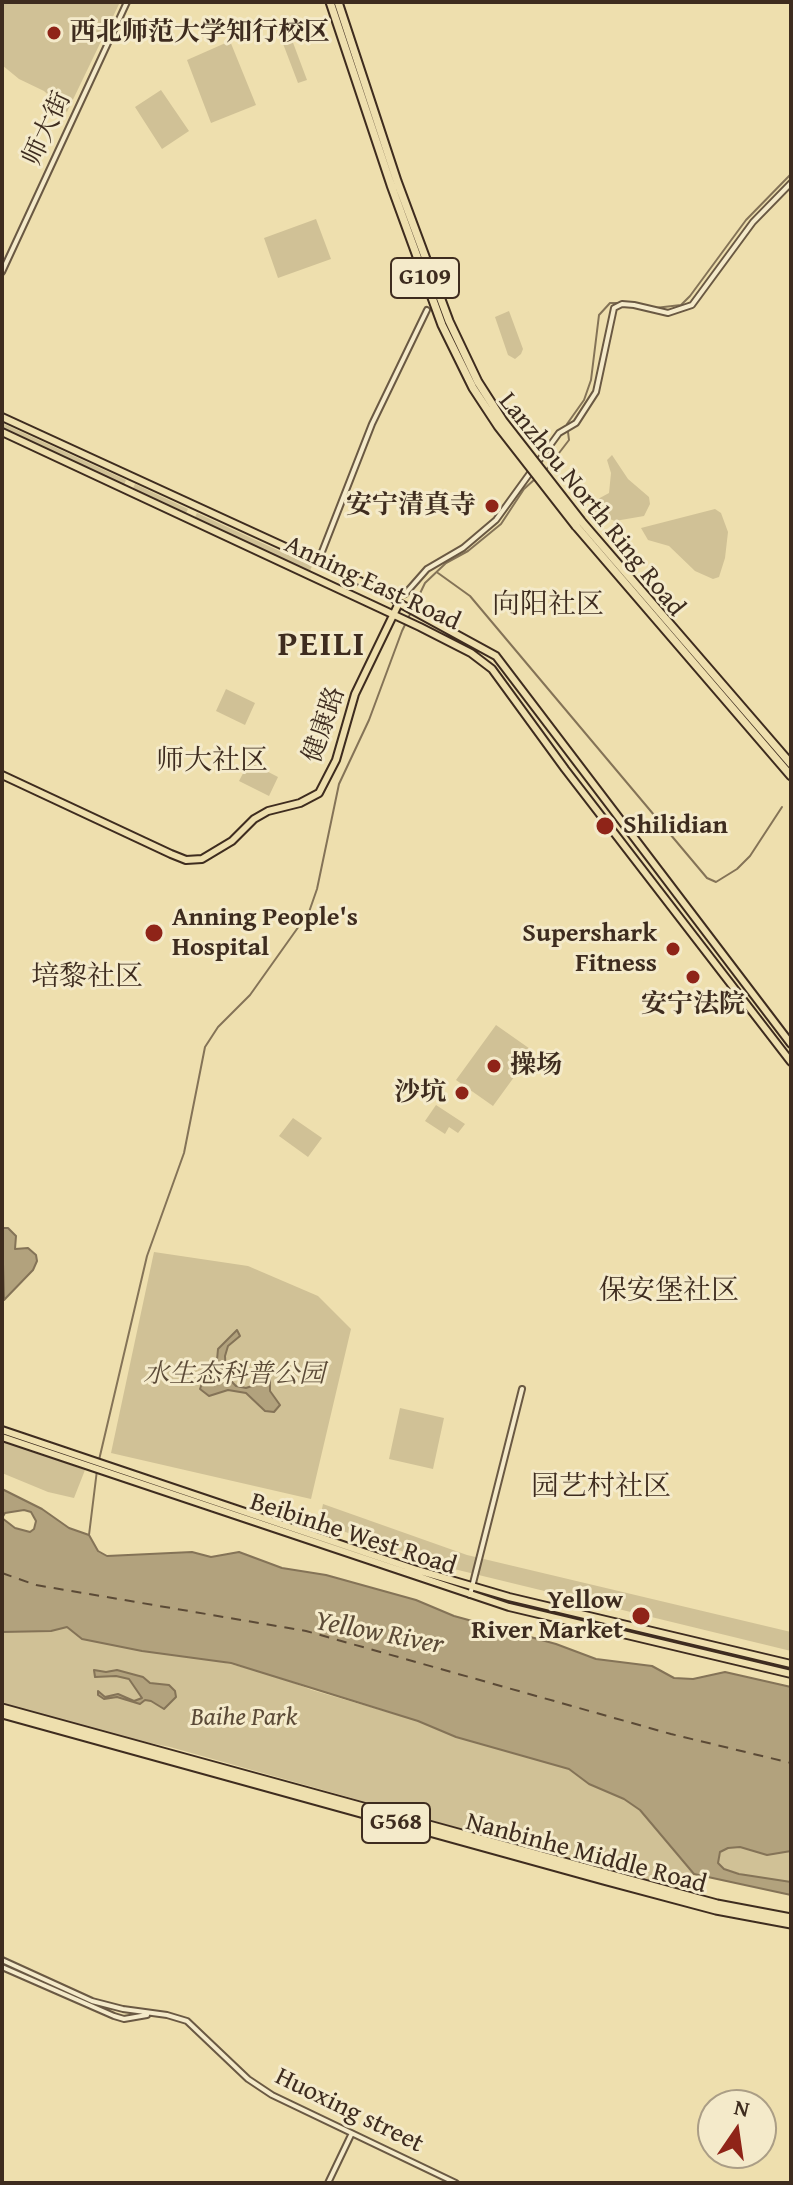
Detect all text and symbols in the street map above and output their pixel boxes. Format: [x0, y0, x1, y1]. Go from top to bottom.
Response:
place label: 西北师范大学知行校区 [70, 17, 330, 49]
marker: 西北师范大学知行校区 [45, 24, 63, 42]
street label: 师大街 [17, 87, 79, 171]
road number: G109 [391, 258, 459, 298]
street label: Lanzhou North Ring Road [491, 387, 691, 623]
place label: 安宁清真寺 [346, 490, 476, 522]
marker: 安宁清真寺 [483, 497, 501, 515]
street label: Anning East Road [279, 530, 465, 638]
district label: 向阳社区 [492, 589, 604, 623]
district label: PEILI [278, 626, 366, 666]
street label: 健康路 [298, 683, 352, 767]
district label: 师大社区 [156, 745, 268, 779]
place label: Shilidian [623, 810, 728, 842]
marker: Shilidian [594, 815, 616, 837]
place label: Anning People's Hospital [172, 902, 358, 964]
place label: Supershark Fitness [522, 918, 657, 980]
marker: Anning People's Hospital [143, 922, 165, 944]
marker: Supershark Fitness [664, 940, 682, 958]
district label: 培黎社区 [31, 961, 143, 995]
marker: 安宁法院 [684, 968, 702, 986]
place label: 安宁法院 [641, 989, 745, 1021]
place label: 操场 [510, 1050, 562, 1082]
marker: 操场 [485, 1057, 503, 1075]
place label: 沙坑 [394, 1077, 446, 1109]
marker: 沙坑 [453, 1084, 471, 1102]
district label: 保安堡社区 [599, 1275, 739, 1309]
park label: 水生态科普公园 [143, 1359, 325, 1391]
district label: 园艺村社区 [531, 1471, 671, 1505]
street label: Beibinhe West Road [246, 1487, 460, 1583]
place label: Yellow River Market [471, 1585, 623, 1646]
water label: Yellow River [312, 1605, 446, 1663]
marker: Yellow River Market [630, 1605, 652, 1627]
park label: Baihe Park [191, 1702, 297, 1734]
road number: G568 [362, 1803, 430, 1843]
street label: Nanbinhe Middle Road [462, 1807, 710, 1901]
street label: Huoxing street [270, 2062, 428, 2160]
north arrow [697, 2089, 777, 2169]
text: N [731, 2090, 753, 2125]

